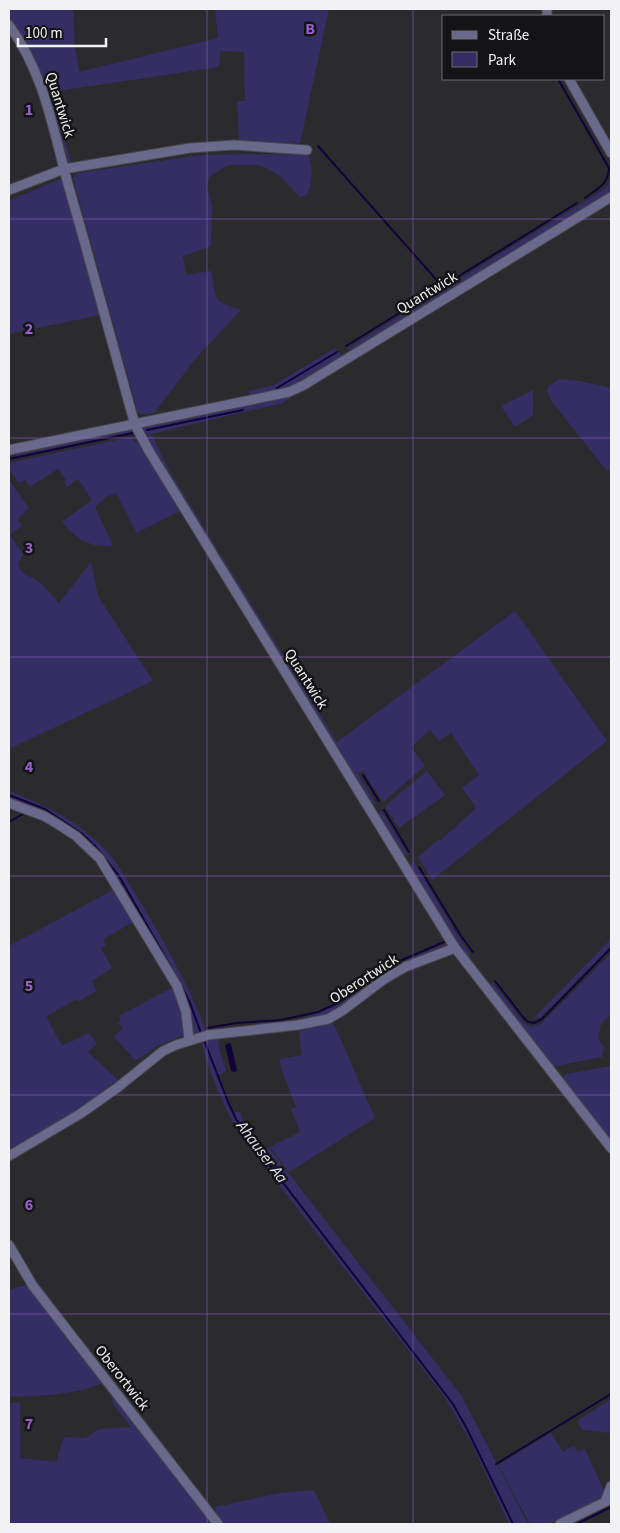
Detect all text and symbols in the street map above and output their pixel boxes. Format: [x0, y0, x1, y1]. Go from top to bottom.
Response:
scale bar [18, 15, 105, 47]
legend [442, 15, 605, 80]
text: B [305, 18, 315, 40]
text: 100 m [25, 23, 63, 44]
text: Straße [488, 25, 529, 46]
text: Park [488, 50, 517, 71]
street label: Quantwick [40, 70, 80, 141]
text: 1 [25, 99, 33, 121]
street label: Quantwick [393, 266, 462, 319]
text: 2 [25, 318, 33, 340]
text: 3 [25, 537, 33, 559]
street label: Quantwick [279, 645, 333, 714]
text: 4 [25, 756, 34, 778]
street label: Oberortwick [326, 949, 403, 1009]
text: 5 [25, 975, 33, 997]
water label: Ahauser Aa [231, 1115, 293, 1188]
text: 6 [25, 1194, 33, 1216]
street label: Oberortwick [90, 1341, 155, 1416]
text: 7 [25, 1413, 33, 1435]

